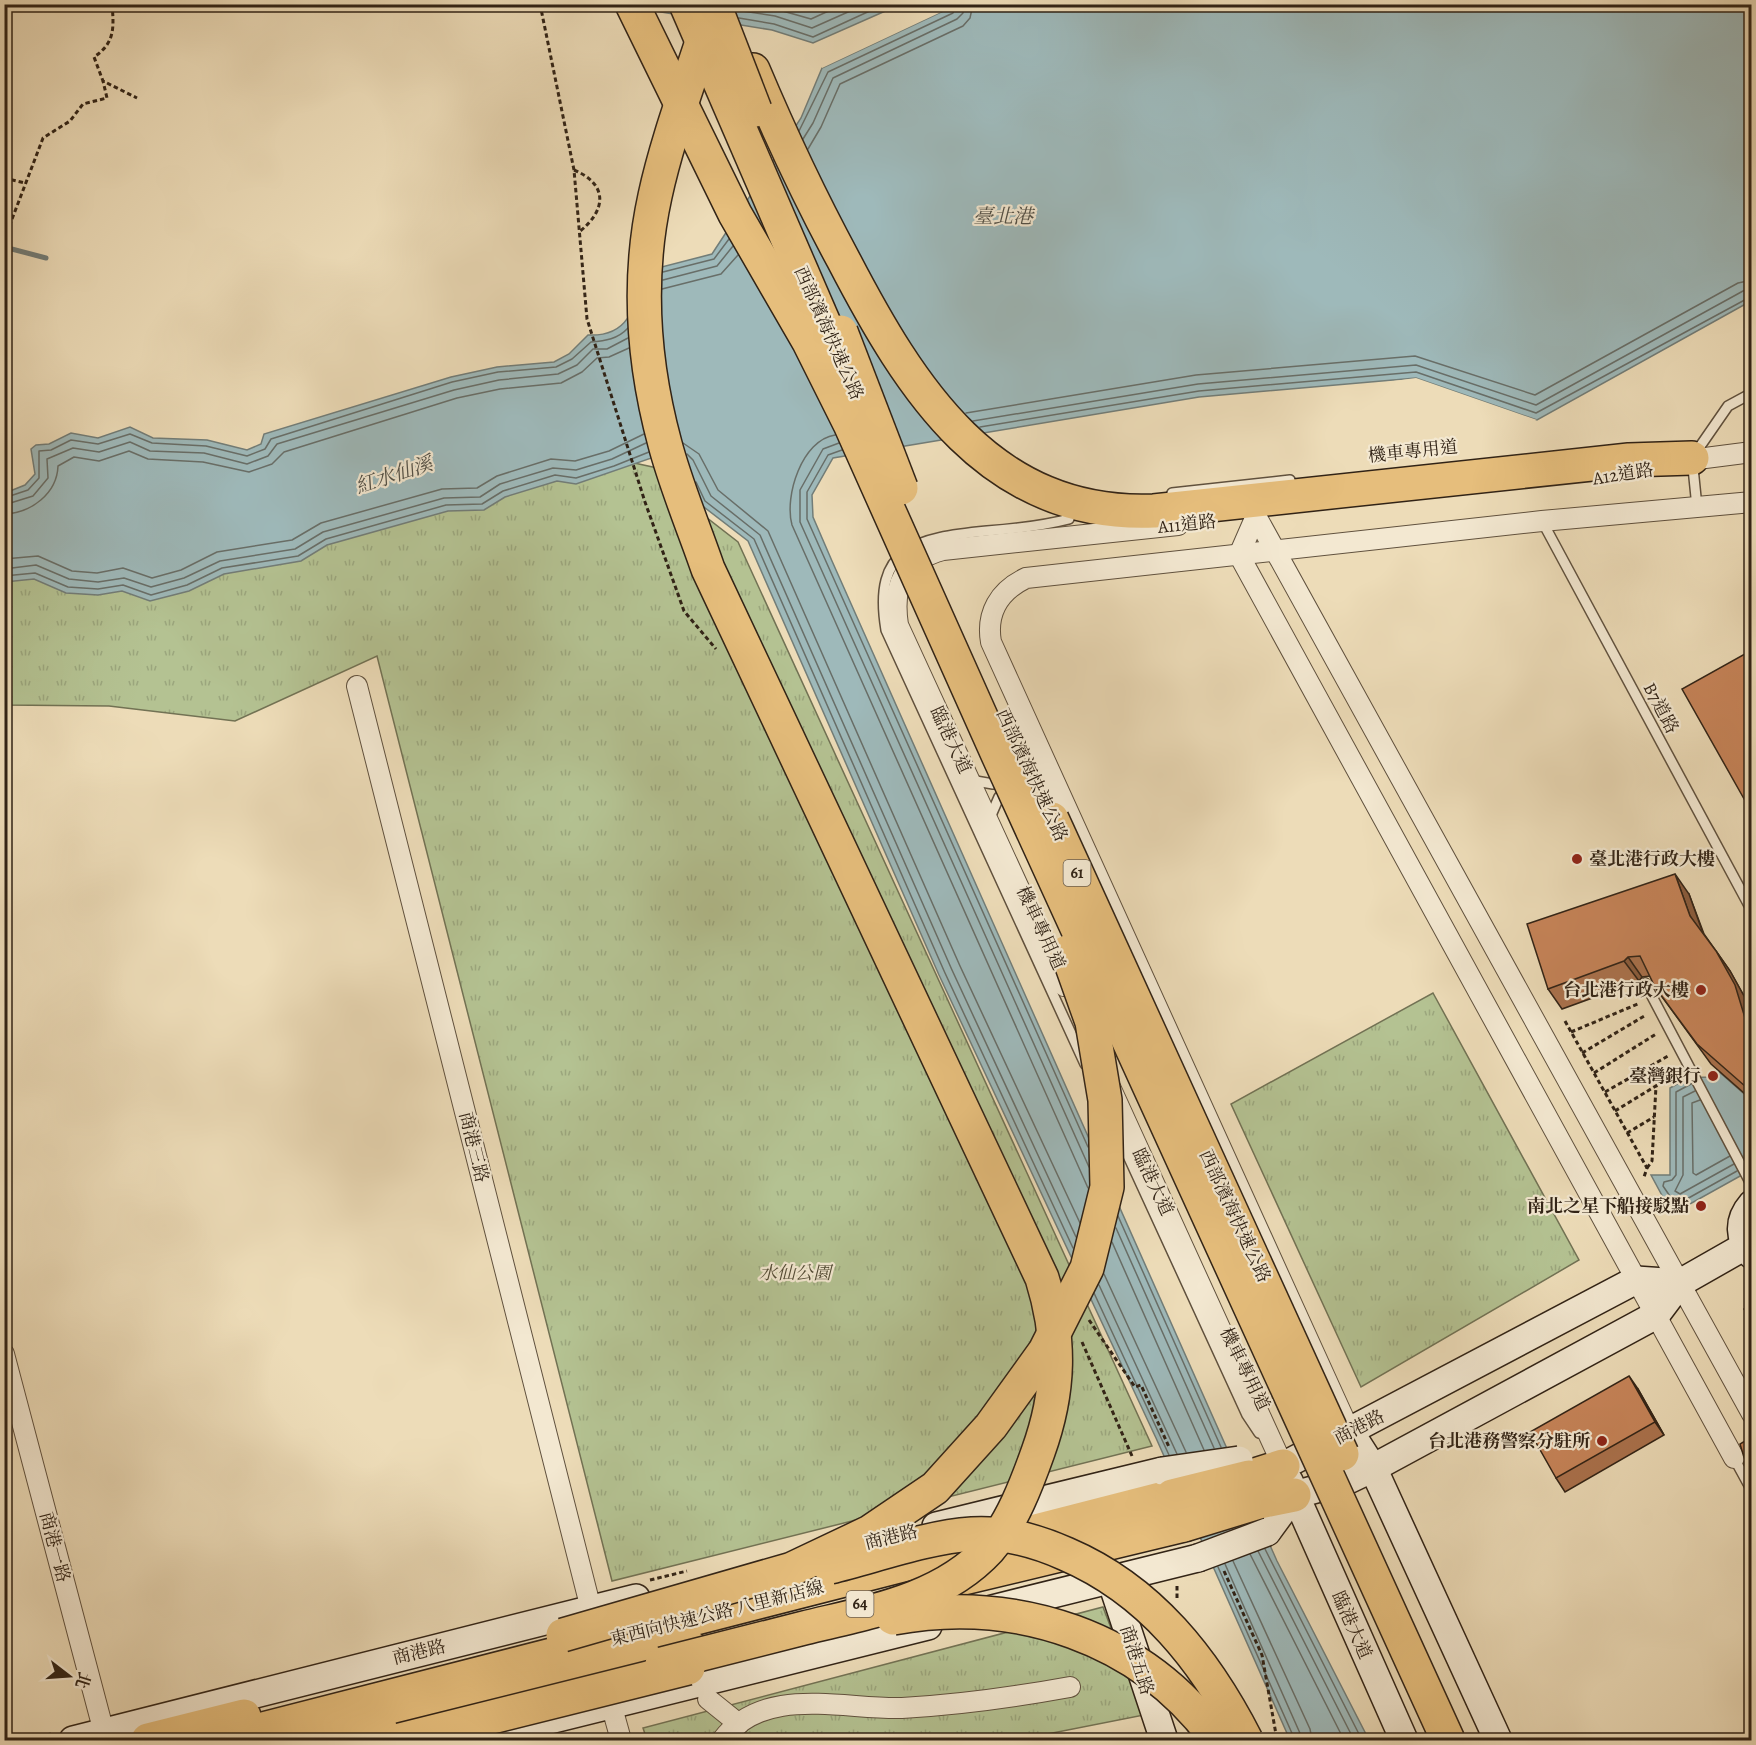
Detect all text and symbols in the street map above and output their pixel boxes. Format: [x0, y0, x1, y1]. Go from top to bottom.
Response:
water label: 臺北港 [973, 203, 1036, 230]
street label: 西部濱海快速公路 [789, 262, 869, 404]
street label: 機車專用道 [1367, 434, 1459, 468]
water label: 紅水仙溪 [352, 449, 438, 500]
street label: A12道路 [1590, 457, 1655, 491]
street label: A11道路 [1155, 509, 1218, 539]
street label: B7道路 [1638, 678, 1684, 738]
street label: 臨港大道 [925, 702, 977, 778]
street label: 西部濱海快速公路 [991, 705, 1073, 845]
place label: 臺北港行政大樓 [1589, 847, 1715, 871]
marker: 臺北港行政大樓 [1570, 852, 1584, 866]
road number: 61 [1064, 860, 1090, 886]
street label: 機車專用道 [1011, 882, 1071, 974]
place label: 台北港行政大樓 [1563, 978, 1689, 1002]
marker: 台北港行政大樓 [1694, 983, 1708, 997]
place label: 臺灣銀行 [1629, 1064, 1701, 1088]
marker: 臺灣銀行 [1706, 1069, 1720, 1083]
street label: 商港三路 [454, 1109, 494, 1185]
street label: 臨港大道 [1127, 1144, 1179, 1220]
street label: 西部濱海快速公路 [1194, 1146, 1276, 1286]
place label: 南北之星下船接駁點 [1527, 1194, 1689, 1218]
marker: 南北之星下船接駁點 [1694, 1199, 1708, 1213]
park label: 水仙公園 [759, 1261, 834, 1285]
street label: 機車專用道 [1214, 1323, 1276, 1415]
street label: 商港路 [1329, 1404, 1389, 1450]
place label: 台北港務警察分駐所 [1428, 1429, 1591, 1453]
marker: 台北港務警察分駐所 [1595, 1434, 1609, 1448]
street label: 商港一路 [34, 1509, 76, 1585]
street label: 商港路 [862, 1519, 920, 1555]
street label: 東西向快速公路 八里新店線 [608, 1575, 826, 1651]
street label: 臨港大道 [1326, 1587, 1378, 1663]
road number: 64 [846, 1591, 874, 1617]
street label: 商港五路 [1114, 1622, 1160, 1698]
street label: 商港路 [390, 1634, 448, 1670]
north arrow [39, 1646, 99, 1706]
text: 北 [70, 1669, 95, 1691]

